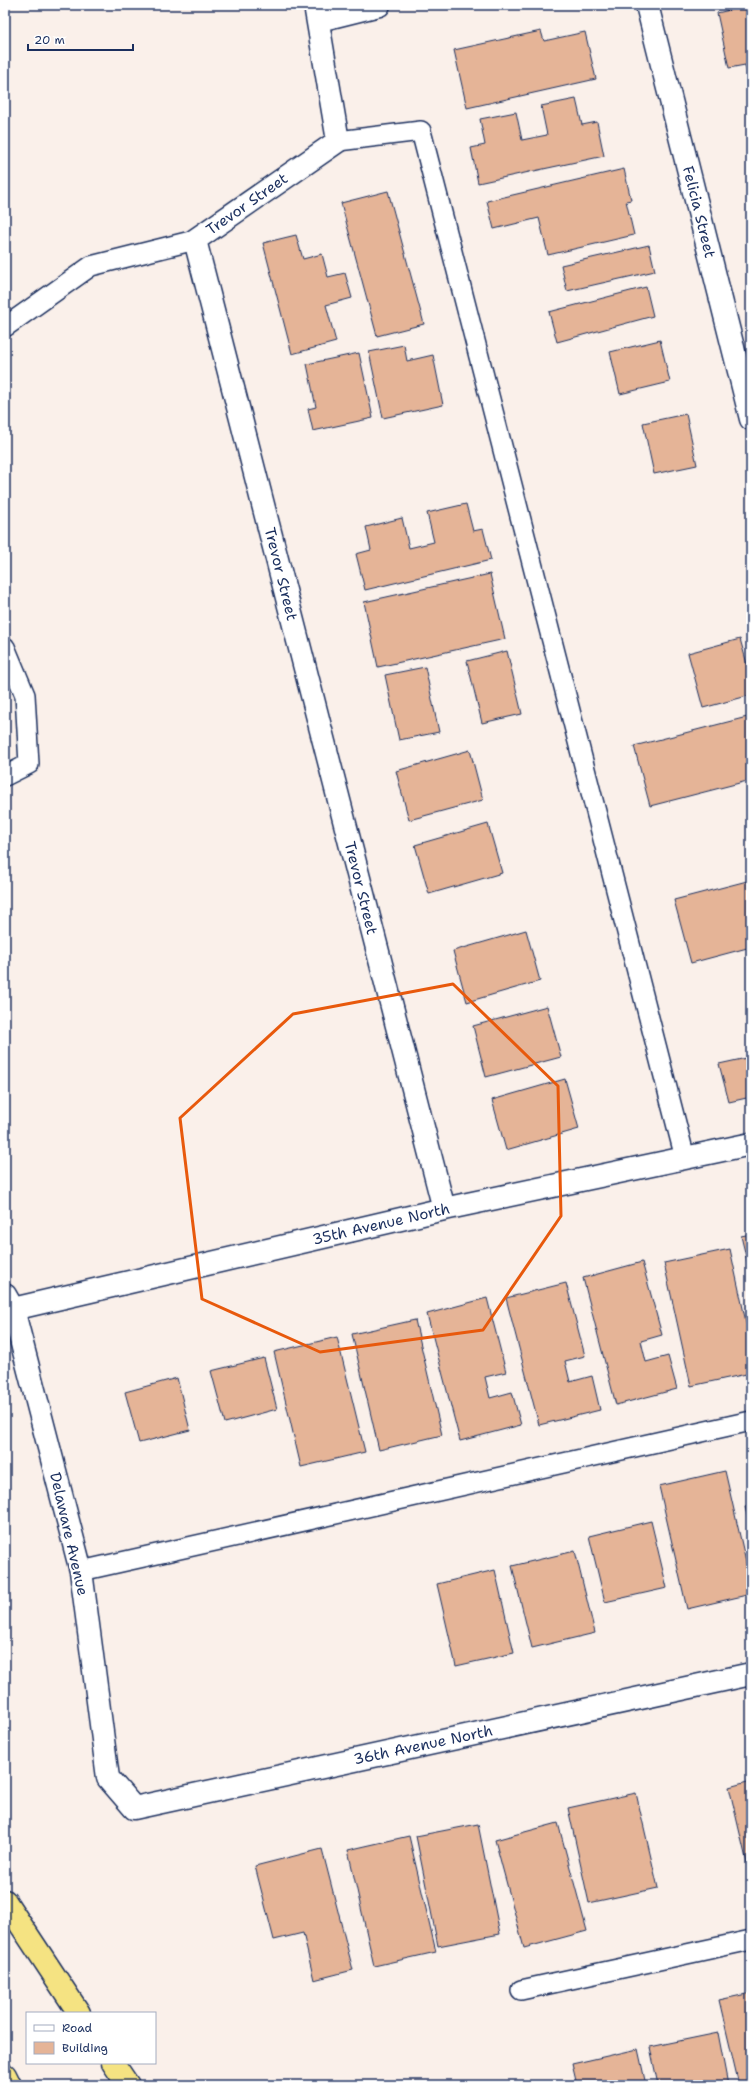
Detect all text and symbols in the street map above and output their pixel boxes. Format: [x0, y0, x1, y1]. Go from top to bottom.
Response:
scale bar [28, 26, 133, 52]
text: 20 m [34, 32, 65, 48]
street label: Felicia Street [678, 164, 720, 260]
street label: Trevor Street [202, 168, 292, 240]
street label: Trevor Street [260, 525, 302, 623]
street label: Trevor Street [340, 839, 382, 937]
street label: 35th Avenue North [310, 1198, 452, 1250]
street label: Delaware Avenue [45, 1470, 93, 1598]
street label: 36th Avenue North [352, 1720, 494, 1770]
legend [26, 2012, 156, 2064]
text: Road [62, 2020, 93, 2036]
text: Building [62, 2040, 108, 2056]

